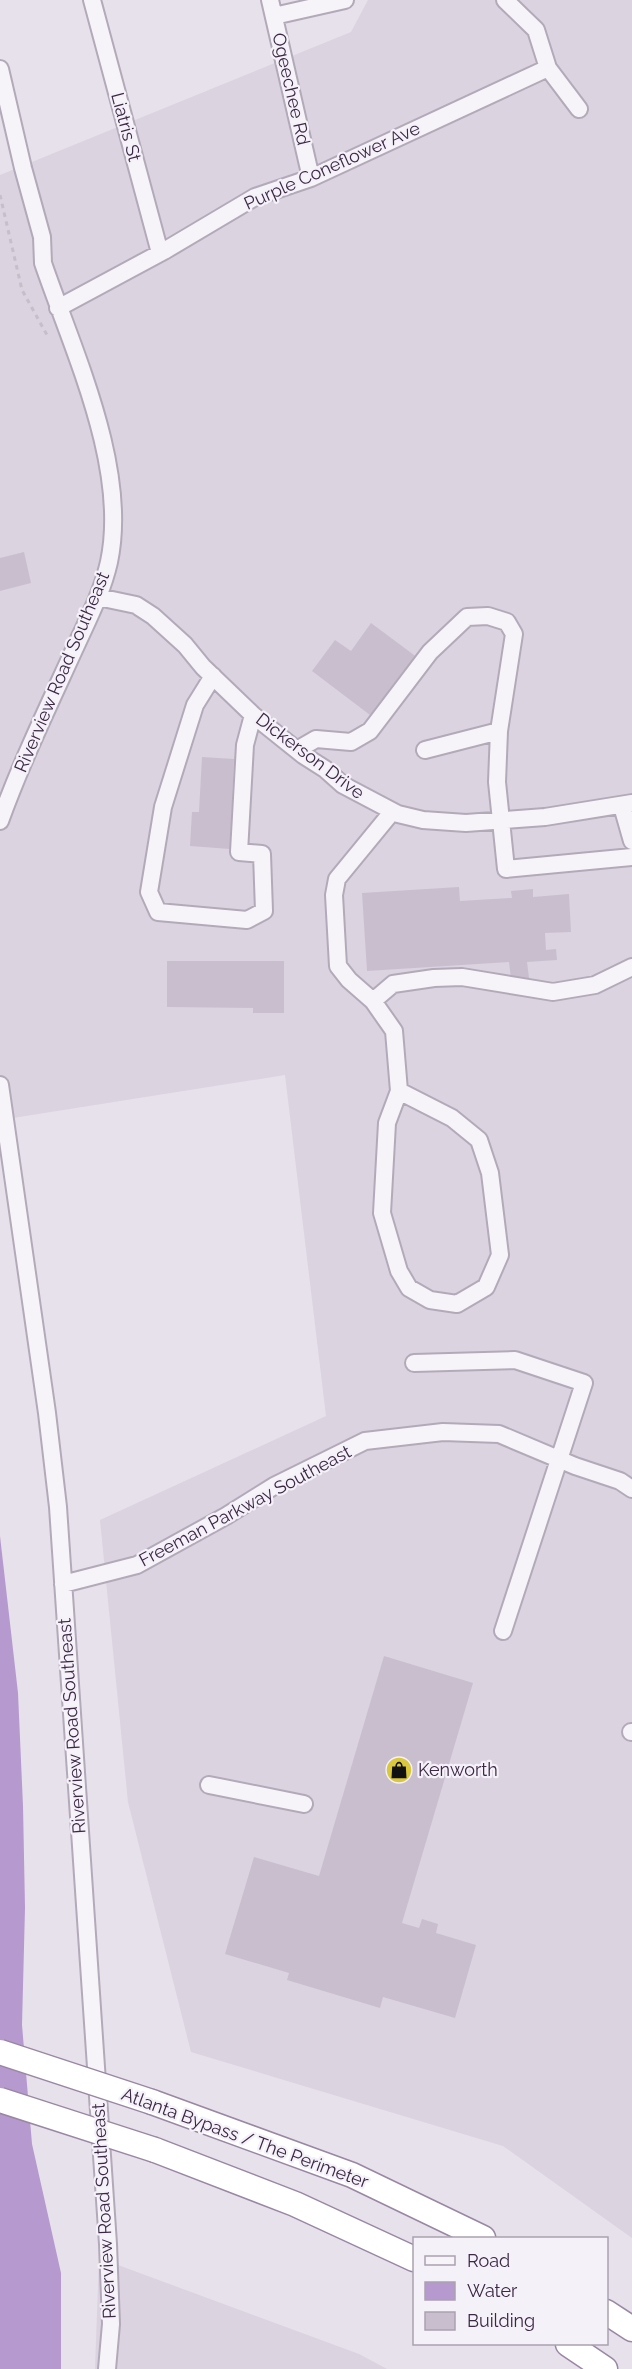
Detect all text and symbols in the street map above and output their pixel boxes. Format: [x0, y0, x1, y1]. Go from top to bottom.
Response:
street label: Ogeechee Rd [268, 31, 315, 147]
street label: Liatris St [107, 90, 146, 164]
street label: Purple Coneflower Ave [241, 117, 423, 214]
street label: Riverview Road Southeast [10, 568, 113, 775]
street label: Dickerson Drive [252, 708, 369, 803]
street label: Freeman Parkway Southeast [135, 1441, 354, 1570]
street label: Riverview Road Southeast [53, 1618, 90, 1835]
shop icon: Kenworth [384, 1755, 414, 1785]
place label: Kenworth [418, 1759, 498, 1780]
street label: Atlanta Bypass / The Perimeter [119, 2083, 372, 2192]
street label: Riverview Road Southeast [87, 2103, 120, 2319]
legend [413, 2237, 608, 2345]
text: Road [467, 2250, 510, 2271]
text: Water [467, 2280, 518, 2301]
text: Building [467, 2310, 535, 2331]

